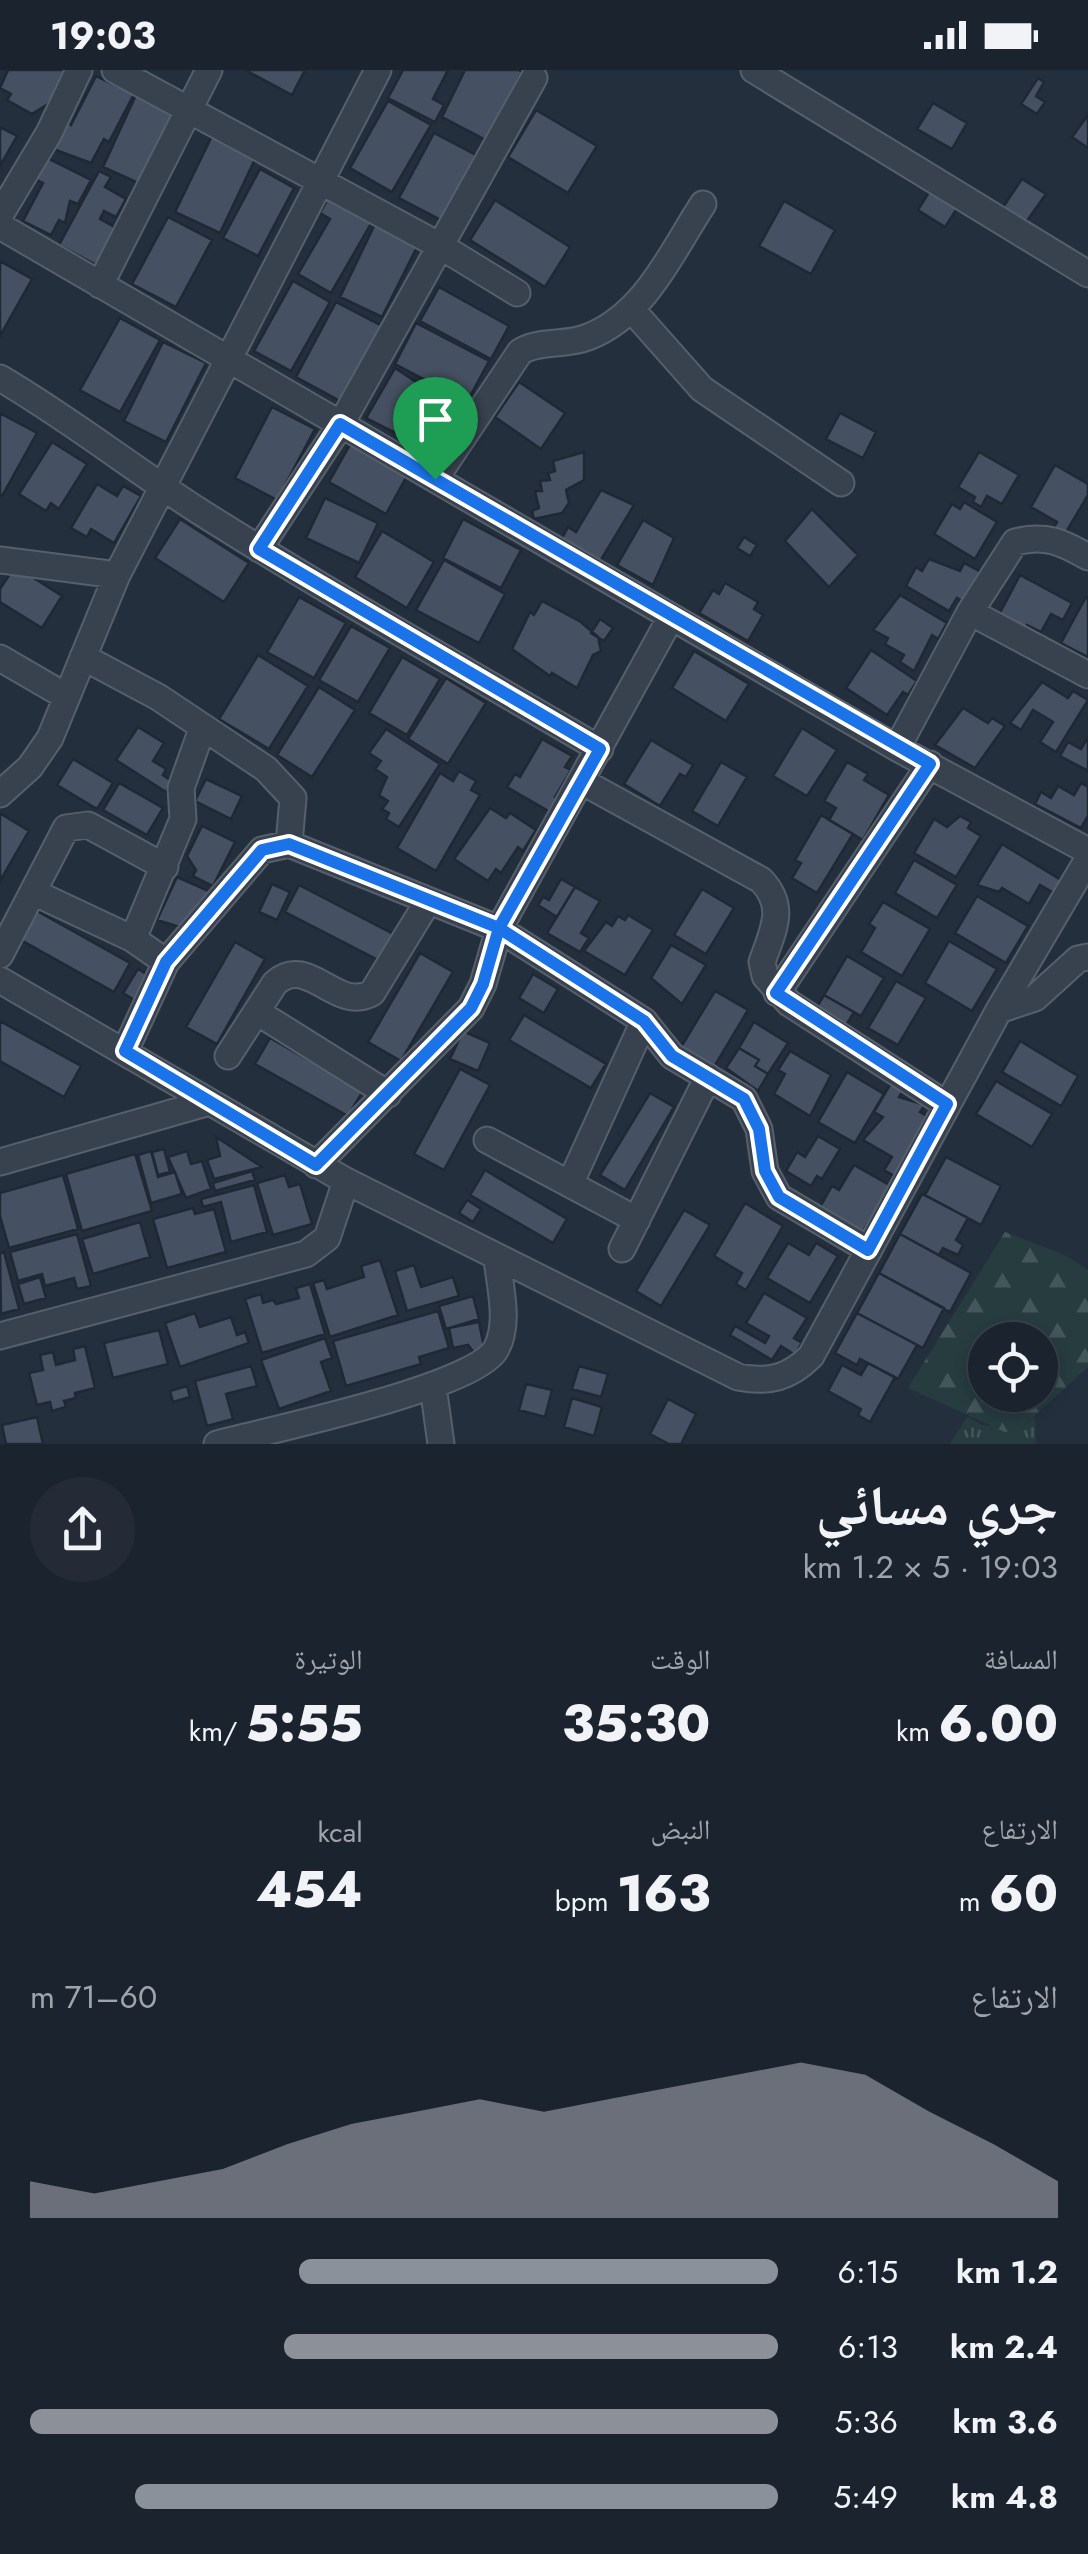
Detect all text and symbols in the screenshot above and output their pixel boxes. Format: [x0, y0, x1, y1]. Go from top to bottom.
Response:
text: 19:03 [50, 8, 156, 63]
pin [393, 377, 478, 480]
icon: arrive [408, 392, 463, 447]
map controls [968, 1322, 1058, 1412]
button: locate [968, 1322, 1058, 1412]
text: جري مسائي [816, 1466, 1058, 1546]
button: share [30, 1477, 135, 1582]
text: 19:03 · 5 × 1.2 km [803, 1544, 1058, 1590]
text: الوتيرة [295, 1639, 363, 1680]
text: الوقت [650, 1639, 710, 1680]
text: المسافة [984, 1639, 1058, 1680]
text: 5:55 [246, 1687, 363, 1760]
text: 35:30 [562, 1687, 710, 1760]
text: 6.00 [939, 1687, 1058, 1760]
text: /km [189, 1711, 246, 1752]
text: km [896, 1711, 939, 1752]
text: النبض [651, 1809, 710, 1850]
text: الارتفاع [982, 1809, 1058, 1850]
text: kcal [317, 1812, 363, 1853]
text: 454 [256, 1853, 363, 1926]
text: 163 [617, 1857, 710, 1930]
text: 60 [989, 1857, 1058, 1930]
text: bpm [555, 1881, 617, 1922]
text: m [959, 1881, 989, 1922]
text: 60–71 m [30, 1974, 157, 2020]
text: الارتفاع [971, 1974, 1058, 2020]
text: 6:15 [838, 2249, 898, 2295]
text: 1.2 km [956, 2249, 1058, 2295]
text: 6:13 [838, 2324, 898, 2370]
text: 2.4 km [950, 2324, 1058, 2370]
text: 5:36 [834, 2399, 898, 2445]
text: 3.6 km [953, 2399, 1058, 2445]
text: 5:49 [833, 2474, 898, 2520]
text: 4.8 km [951, 2474, 1058, 2520]

